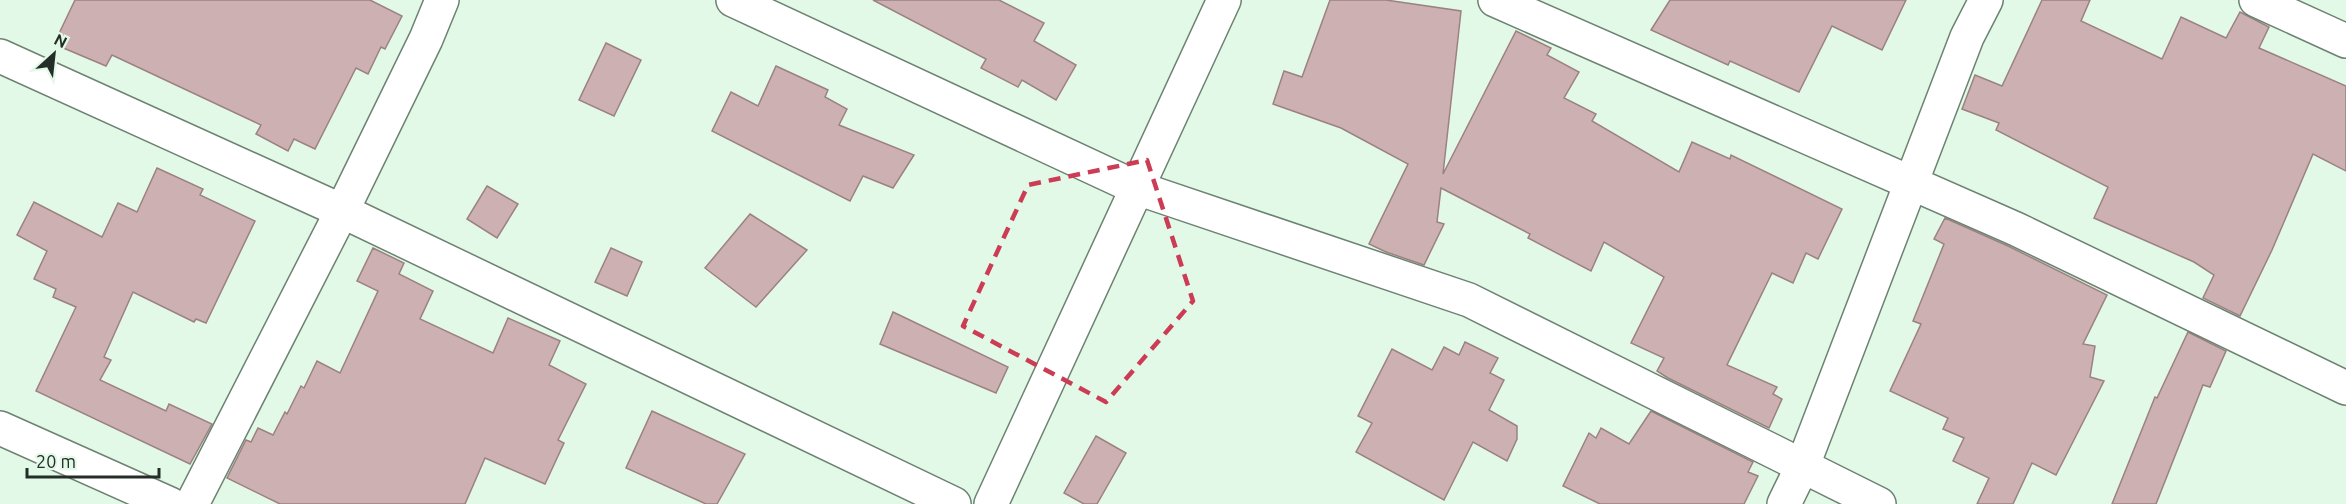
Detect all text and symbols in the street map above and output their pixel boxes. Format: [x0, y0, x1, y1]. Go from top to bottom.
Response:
north arrow [24, 24, 84, 84]
text: N [51, 30, 70, 51]
scale bar [27, 441, 159, 479]
text: 20 m [36, 451, 76, 471]

